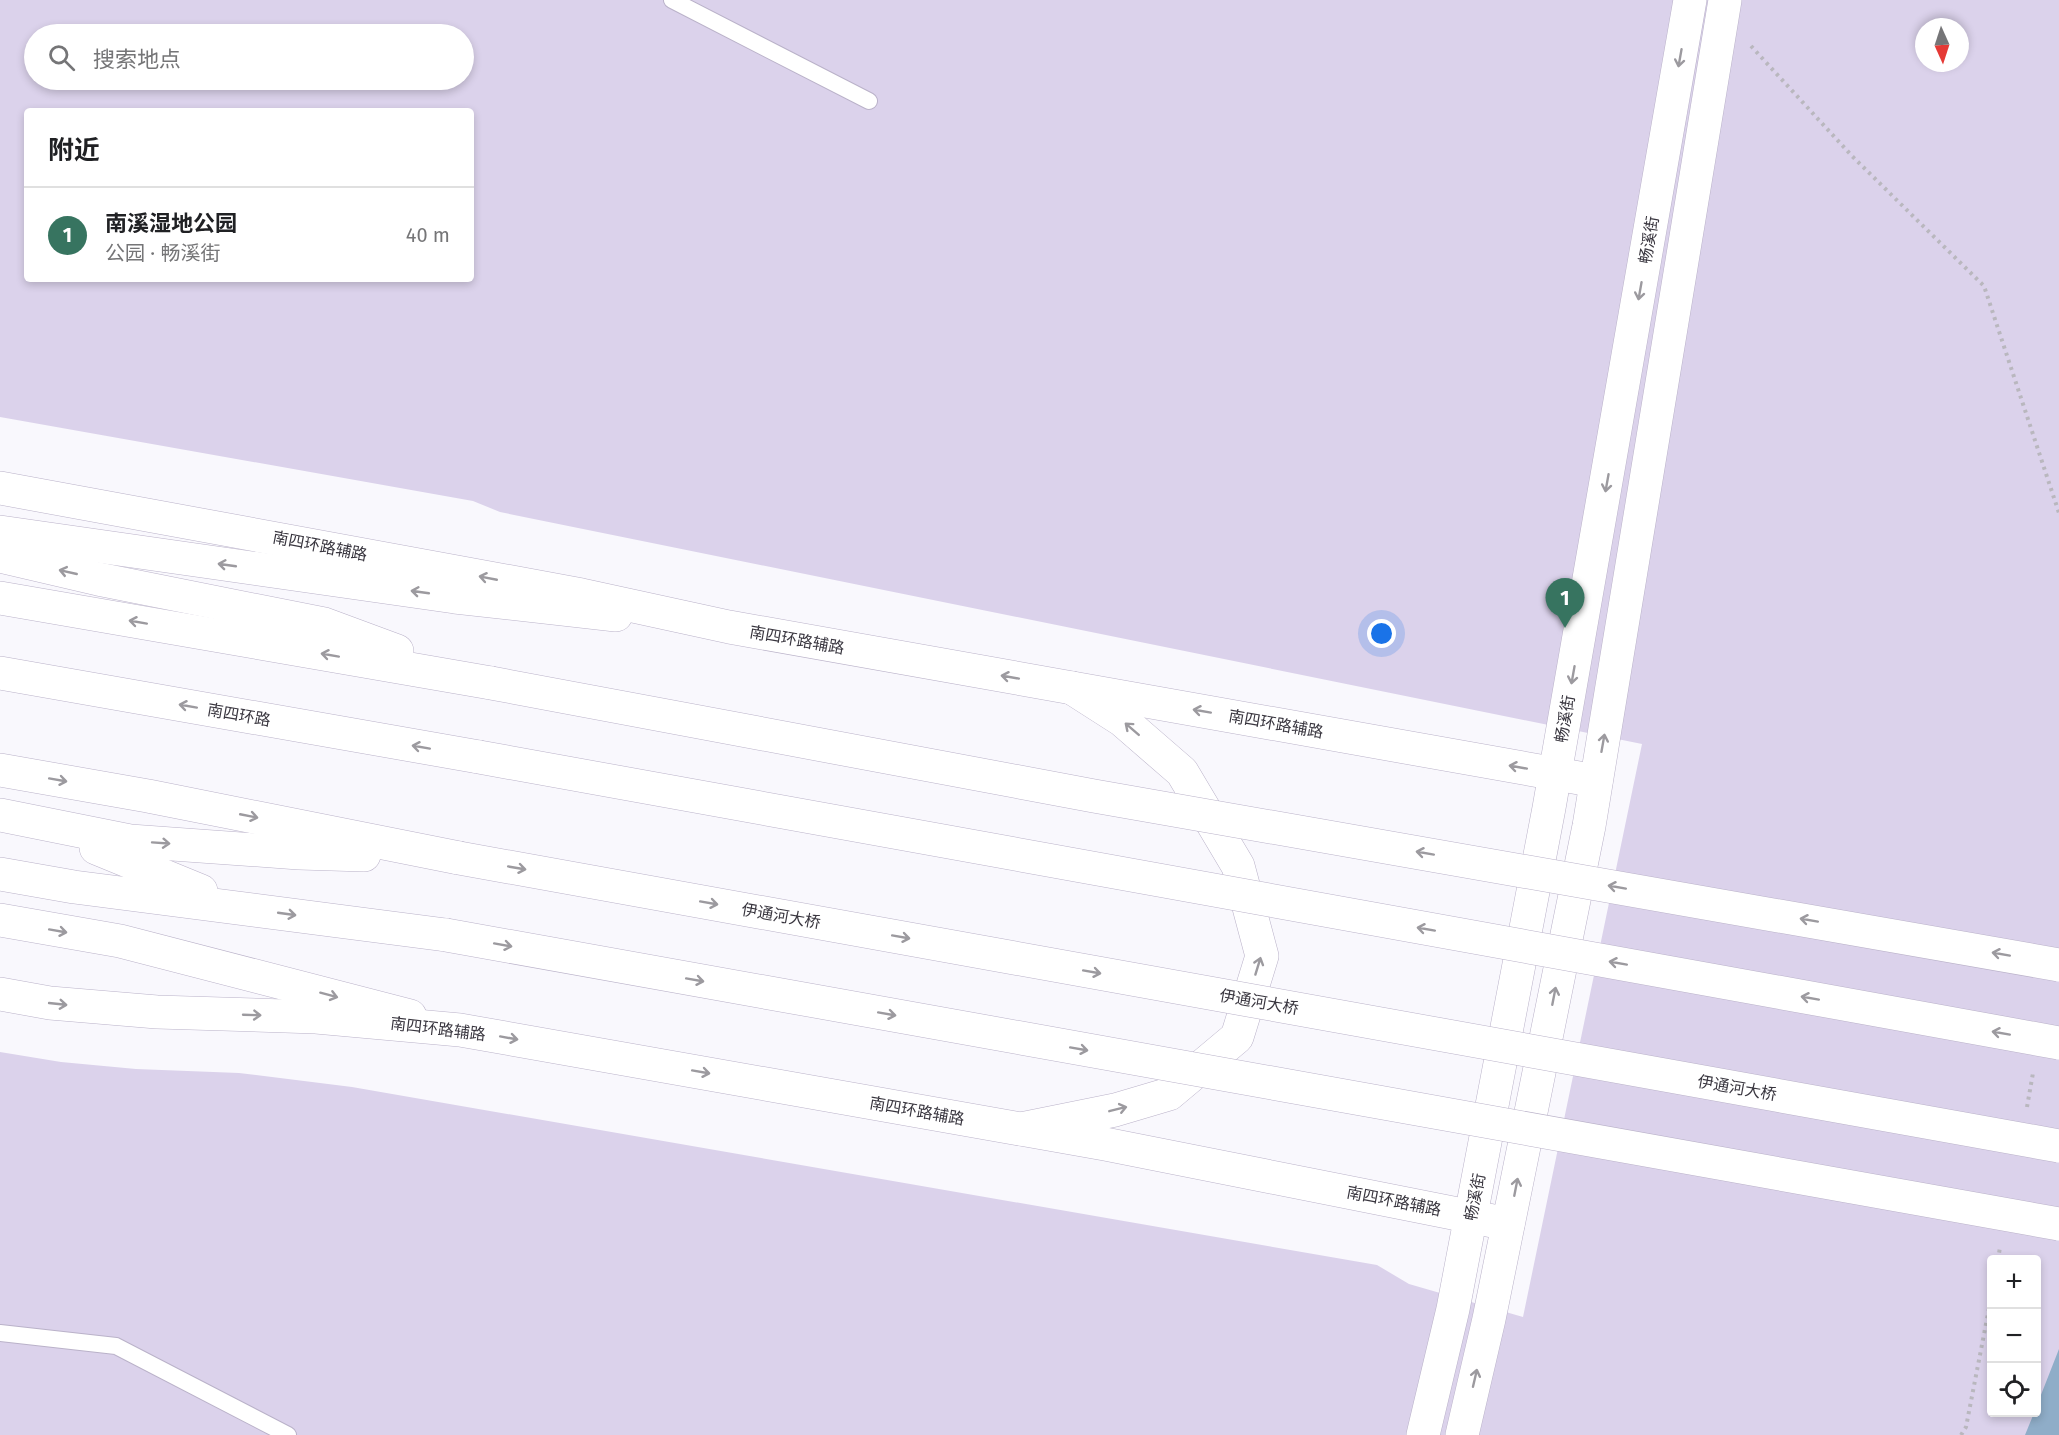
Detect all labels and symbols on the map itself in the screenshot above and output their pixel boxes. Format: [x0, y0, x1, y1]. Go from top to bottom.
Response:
north arrow [1915, 18, 1969, 72]
one-way arrow [1674, 47, 1685, 67]
street label: 畅溪街 [1635, 215, 1663, 265]
one-way arrow [1634, 281, 1645, 301]
one-way arrow [1601, 473, 1612, 493]
street label: 南四环路辅路 [271, 528, 369, 564]
one-way arrow [218, 560, 237, 571]
one-way arrow [58, 565, 77, 577]
one-way arrow [479, 572, 499, 583]
pin: 1 [1546, 578, 1584, 628]
one-way arrow [411, 586, 431, 597]
one-way arrow [128, 616, 148, 627]
your location [1367, 619, 1396, 648]
street label: 南四环路辅路 [748, 622, 846, 658]
one-way arrow [320, 649, 340, 660]
one-way arrow [1567, 665, 1578, 685]
one-way arrow [1001, 671, 1020, 682]
street label: 畅溪街 [1551, 694, 1579, 744]
one-way arrow [178, 700, 198, 711]
street label: 南四环路 [206, 700, 272, 730]
one-way arrow [1193, 705, 1212, 716]
street label: 南四环路辅路 [1227, 706, 1325, 742]
one-way arrow [1125, 722, 1140, 736]
one-way arrow [1598, 733, 1609, 753]
one-way arrow [412, 741, 431, 752]
one-way arrow [1509, 761, 1528, 772]
one-way arrow [47, 775, 67, 786]
one-way arrow [239, 811, 259, 822]
one-way arrow [150, 838, 170, 849]
one-way arrow [1416, 848, 1436, 859]
one-way arrow [506, 863, 526, 874]
one-way arrow [1608, 881, 1628, 892]
one-way arrow [698, 897, 718, 908]
street label: 伊通河大桥 [740, 900, 822, 932]
one-way arrow [276, 909, 296, 920]
one-way arrow [1800, 915, 1820, 926]
one-way arrow [1416, 923, 1436, 934]
one-way arrow [47, 925, 67, 936]
one-way arrow [890, 932, 910, 943]
one-way arrow [493, 940, 513, 951]
one-way arrow [1992, 948, 2012, 959]
one-way arrow [1254, 957, 1265, 976]
one-way arrow [1608, 958, 1628, 969]
one-way arrow [1082, 967, 1102, 978]
one-way arrow [685, 974, 705, 985]
street label: 伊通河大桥 [1218, 986, 1300, 1018]
one-way arrow [1549, 987, 1560, 1006]
one-way arrow [319, 990, 338, 1001]
one-way arrow [1800, 992, 1820, 1003]
one-way arrow [47, 999, 67, 1010]
one-way arrow [242, 1009, 262, 1021]
one-way arrow [877, 1009, 897, 1020]
street label: 南四环路辅路 [389, 1014, 487, 1044]
one-way arrow [1992, 1027, 2012, 1038]
one-way arrow [498, 1033, 518, 1044]
one-way arrow [1069, 1044, 1088, 1055]
one-way arrow [690, 1067, 710, 1078]
street label: 伊通河大桥 [1696, 1072, 1778, 1104]
street label: 南四环路辅路 [868, 1093, 966, 1129]
one-way arrow [1108, 1102, 1127, 1114]
street label: 畅溪街 [1461, 1172, 1489, 1222]
one-way arrow [1511, 1178, 1522, 1198]
street label: 南四环路辅路 [1345, 1183, 1443, 1219]
one-way arrow [1470, 1369, 1482, 1388]

